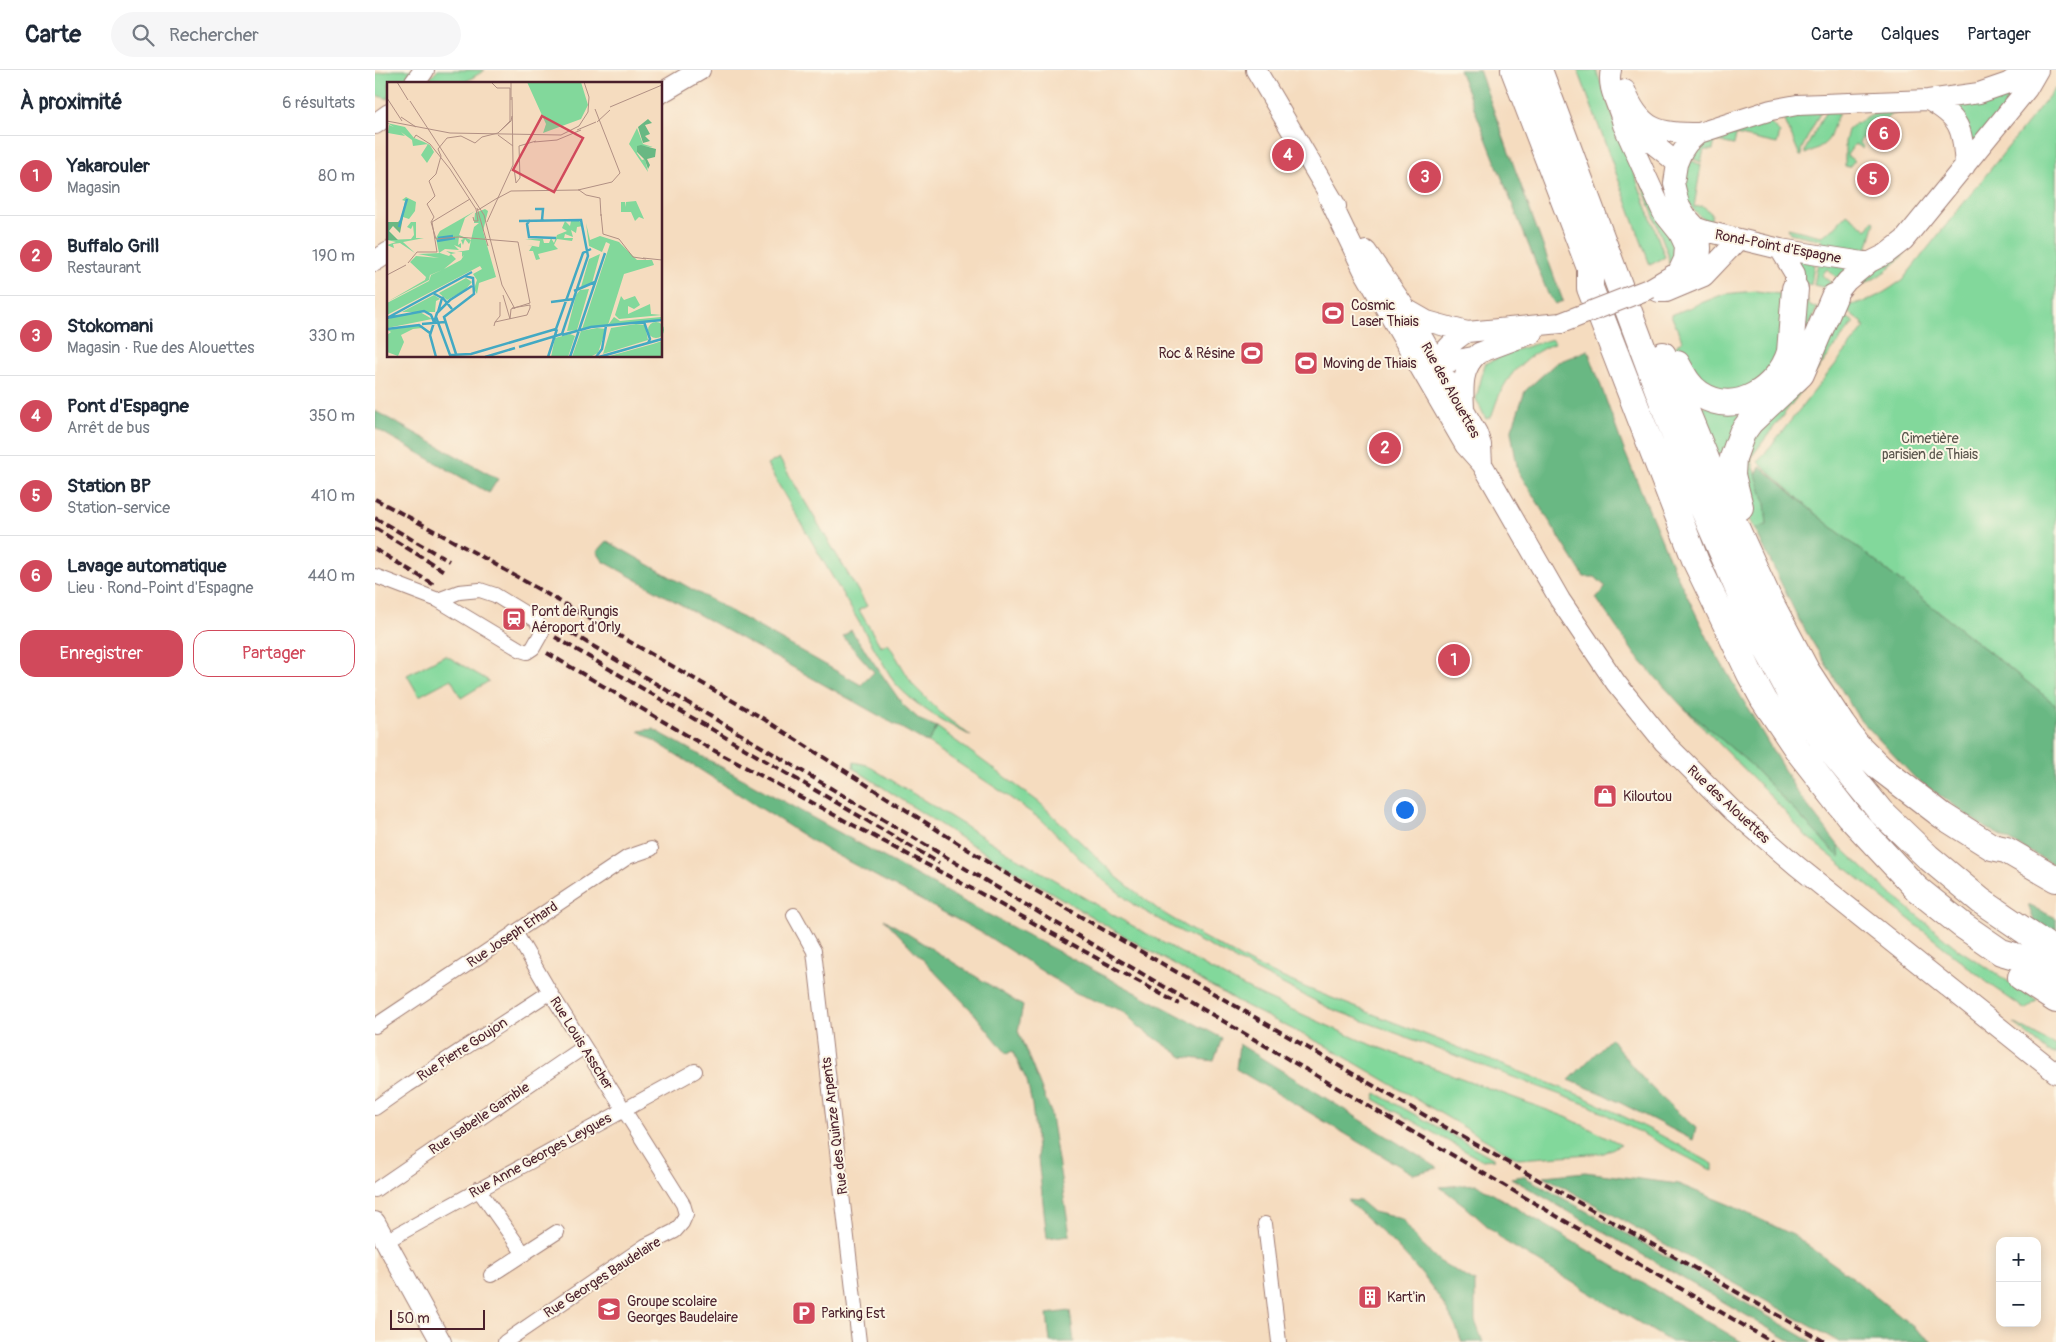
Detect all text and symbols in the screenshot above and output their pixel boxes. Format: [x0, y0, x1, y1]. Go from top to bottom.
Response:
search box [111, 12, 461, 57]
text: Carte [25, 20, 81, 49]
icon: search [129, 21, 157, 49]
text: Rechercher [169, 23, 259, 47]
text: Carte [1811, 23, 1853, 46]
text: Calques [1881, 23, 1939, 46]
text: Partager [1967, 23, 2031, 46]
inset map [387, 82, 663, 358]
text: À proximité [20, 89, 123, 116]
text: 6 résultats [282, 93, 355, 113]
pin: 6 [1868, 115, 1900, 153]
pin: 4 [1272, 136, 1304, 174]
text: Yakarouler [67, 154, 150, 178]
pin: 3 [1409, 158, 1441, 196]
pin: 5 [1857, 160, 1889, 198]
text: 1 [33, 166, 39, 186]
text: 80 m [318, 166, 355, 186]
text: Magasin [67, 178, 120, 198]
street label: Rond-Point d'Espagne [1713, 226, 1843, 267]
text: Buffalo Grill [67, 234, 159, 258]
text: 2 [32, 246, 40, 266]
text: 190 m [312, 246, 355, 266]
text: Restaurant [67, 258, 141, 278]
place label: Cosmic Laser Thiais [1351, 297, 1420, 330]
sports icon: Cosmic Laser Thiais [1320, 300, 1346, 326]
text: Stokomani [67, 314, 153, 338]
text: 3 [32, 326, 40, 346]
text: 330 m [309, 326, 355, 346]
text: Magasin · Rue des Alouettes [67, 338, 254, 358]
street label: Rue des Alouettes [1417, 339, 1484, 442]
sports icon: Roc & Résine [1239, 340, 1265, 366]
place label: Roc & Résine [1158, 345, 1235, 362]
sports icon: Moving de Thiais [1293, 350, 1319, 376]
place label: Moving de Thiais [1323, 355, 1417, 372]
text: Pont d'Espagne [67, 394, 189, 418]
text: 4 [31, 406, 41, 426]
text: 350 m [309, 406, 355, 426]
text: Arrêt de bus [67, 418, 150, 438]
pin: 2 [1369, 429, 1401, 467]
park label: Cimetière parisien de Thiais [1882, 430, 1979, 463]
text: Station BP [67, 474, 151, 498]
text: 5 [32, 486, 40, 506]
text: 410 m [311, 486, 355, 506]
text: Station-service [67, 498, 170, 518]
text: Lavage automatique [67, 554, 226, 578]
text: 6 [31, 566, 41, 586]
text: 440 m [308, 566, 355, 586]
text: Lieu · Rond-Point d'Espagne [67, 578, 253, 598]
place label: Pont de Rungis Aéroport d'Orly [531, 603, 621, 636]
station icon: Pont de Rungis Aéroport d'Orly [501, 606, 527, 632]
button: Enregistrer [20, 630, 183, 677]
button: Partager [193, 630, 355, 677]
pin: 1 [1438, 641, 1470, 679]
street label: Rue des Alouettes [1684, 762, 1774, 847]
shop icon: Kiloutou [1592, 783, 1618, 809]
place label: Kiloutou [1623, 788, 1672, 805]
your location [1392, 797, 1418, 823]
street label: Rue Joseph Erhard [464, 898, 561, 971]
street label: Rue Louis Asscher [546, 994, 617, 1093]
street label: Rue Pierre Goujon [414, 1014, 511, 1085]
street label: Rue des Quinze Arpents [818, 1055, 851, 1196]
street label: Rue Isabelle Gamble [426, 1078, 533, 1158]
street label: Rue Anne Georges Leygues [466, 1109, 615, 1202]
street label: Rue Georges Baudelaire [541, 1233, 664, 1322]
map controls [1996, 1237, 2041, 1327]
button: + [1996, 1237, 2041, 1282]
button: − [1996, 1282, 2041, 1327]
building icon: Kart'in [1357, 1284, 1383, 1310]
place label: Kart'in [1387, 1289, 1426, 1306]
place label: Groupe scolaire Georges Baudelaire [627, 1293, 738, 1326]
school or university icon: Groupe scolaire Georges Baudelaire [596, 1296, 622, 1322]
parking icon: Parking Est [791, 1300, 817, 1326]
place label: Parking Est [821, 1305, 885, 1322]
scale bar [390, 1307, 485, 1330]
text: 50 m [397, 1310, 430, 1327]

